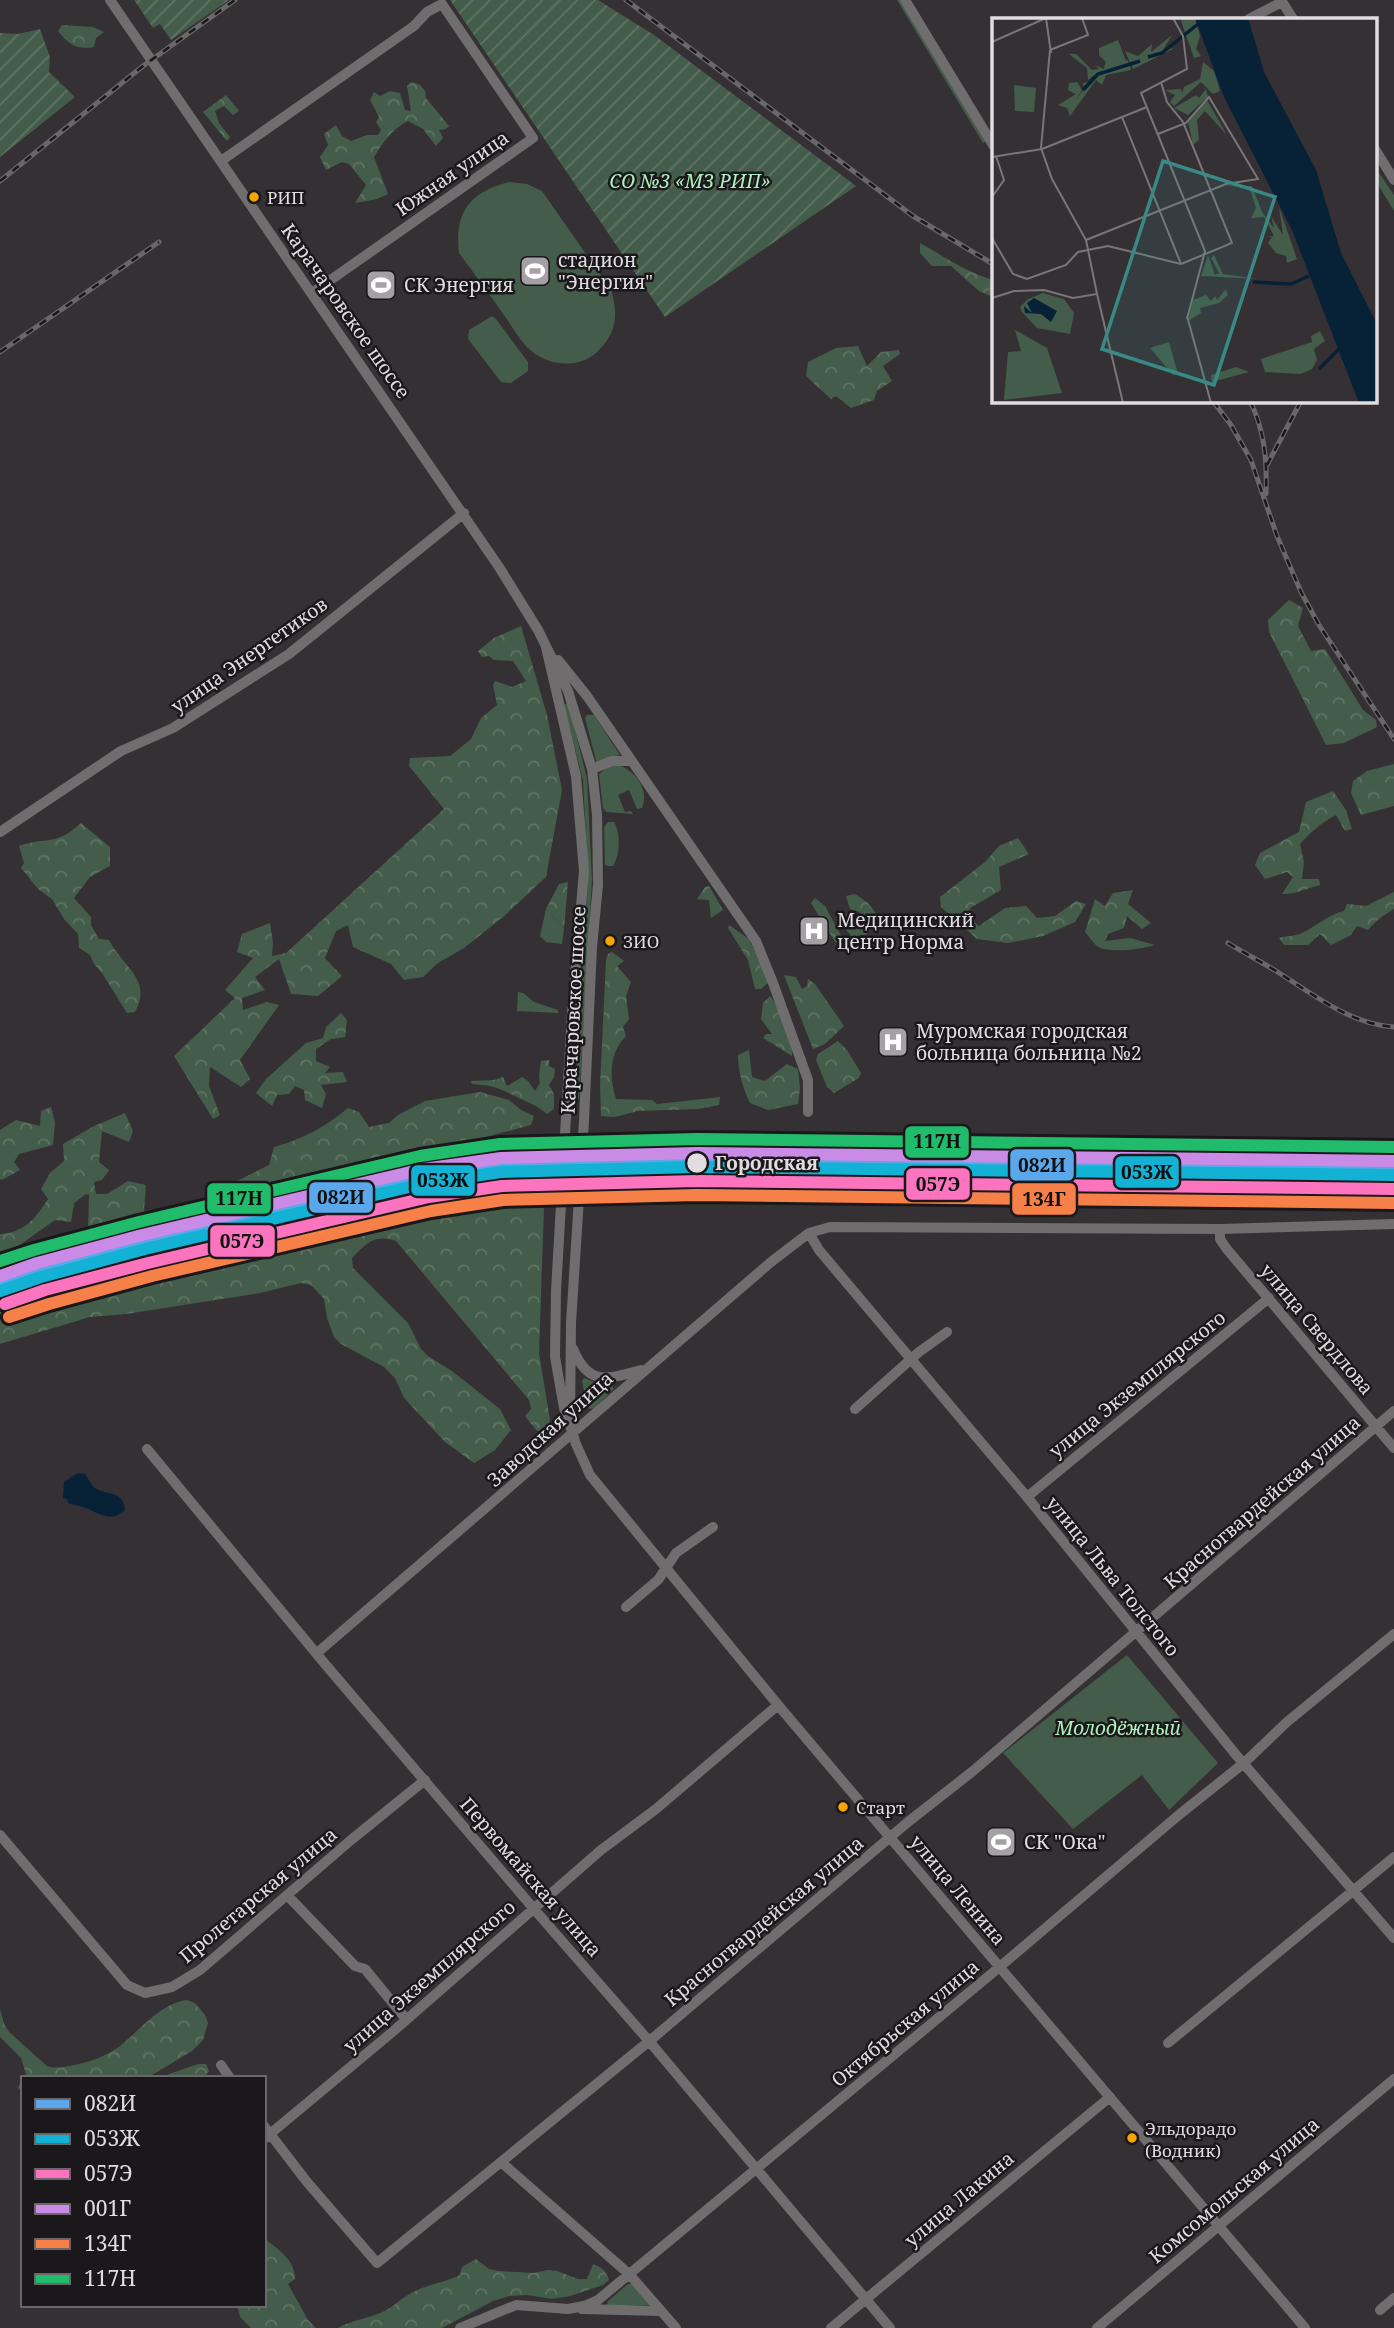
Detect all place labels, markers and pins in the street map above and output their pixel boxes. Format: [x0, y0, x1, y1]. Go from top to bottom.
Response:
place label: РИП [267, 186, 304, 209]
marker: РИП [247, 190, 261, 204]
place label: стадион "Энергия" [558, 247, 653, 295]
sports icon: стадион "Энергия" [518, 254, 552, 288]
sports icon: СК Энергия [364, 268, 398, 302]
place label: СК Энергия [404, 272, 514, 298]
place label: Медицинский центр Норма [837, 907, 974, 955]
hospital icon: Медицинский центр Норма [797, 914, 831, 948]
place label: ЗИО [623, 930, 659, 953]
marker: ЗИО [603, 934, 617, 948]
place label: Муромская городская больница больница №2 [916, 1018, 1142, 1066]
hospital icon: Муромская городская больница больница №2 [876, 1025, 910, 1059]
place label: Городская [715, 1150, 818, 1176]
marker: Городская [685, 1151, 709, 1175]
place label: Старт [856, 1796, 905, 1819]
marker: Старт [836, 1800, 850, 1814]
sports icon: СК "Ока" [984, 1825, 1018, 1859]
place label: СК "Ока" [1024, 1829, 1106, 1855]
place label: Эльдорадо (Водник) [1145, 2117, 1237, 2162]
marker: Эльдорадо (Водник) [1125, 2131, 1139, 2145]

